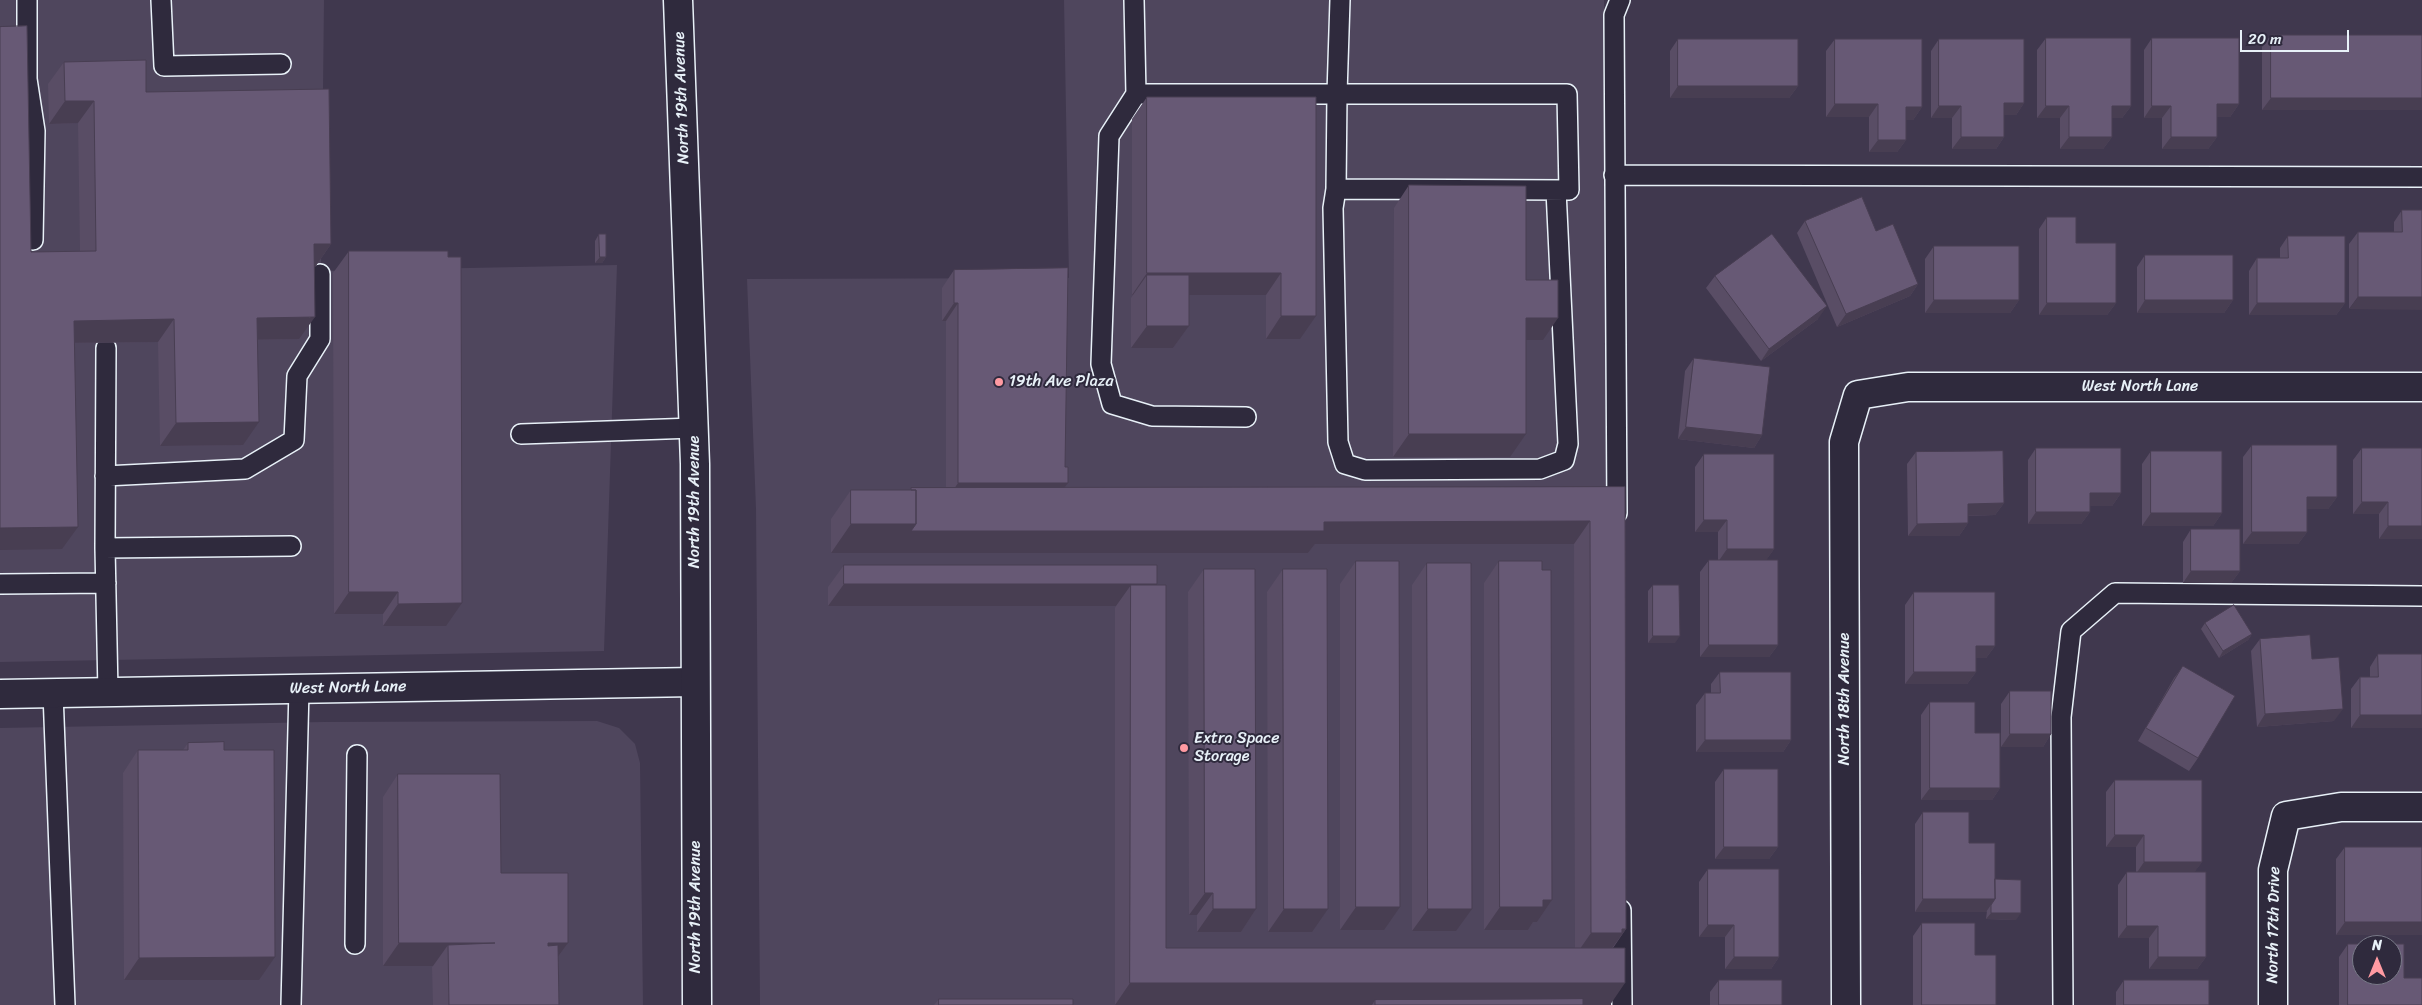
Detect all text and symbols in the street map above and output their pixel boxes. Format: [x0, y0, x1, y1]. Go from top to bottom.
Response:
scale bar [2242, 20, 2351, 52]
text: 20 m [2248, 26, 2282, 52]
street label: North 19th Avenue [670, 31, 694, 165]
place label: 19th Ave Plaza [1009, 372, 1113, 392]
marker: 19th Ave Plaza [993, 376, 1005, 388]
street label: West North Lane [2082, 377, 2198, 397]
street label: North 19th Avenue [685, 436, 705, 568]
street label: North 18th Avenue [1835, 633, 1855, 765]
street label: West North Lane [290, 677, 406, 699]
place label: Extra Space Storage [1194, 729, 1280, 767]
marker: Extra Space Storage [1178, 742, 1190, 754]
street label: North 19th Avenue [686, 841, 706, 973]
street label: North 17th Drive [2263, 866, 2285, 984]
text: N [2372, 933, 2382, 958]
north arrow [2352, 935, 2402, 985]

